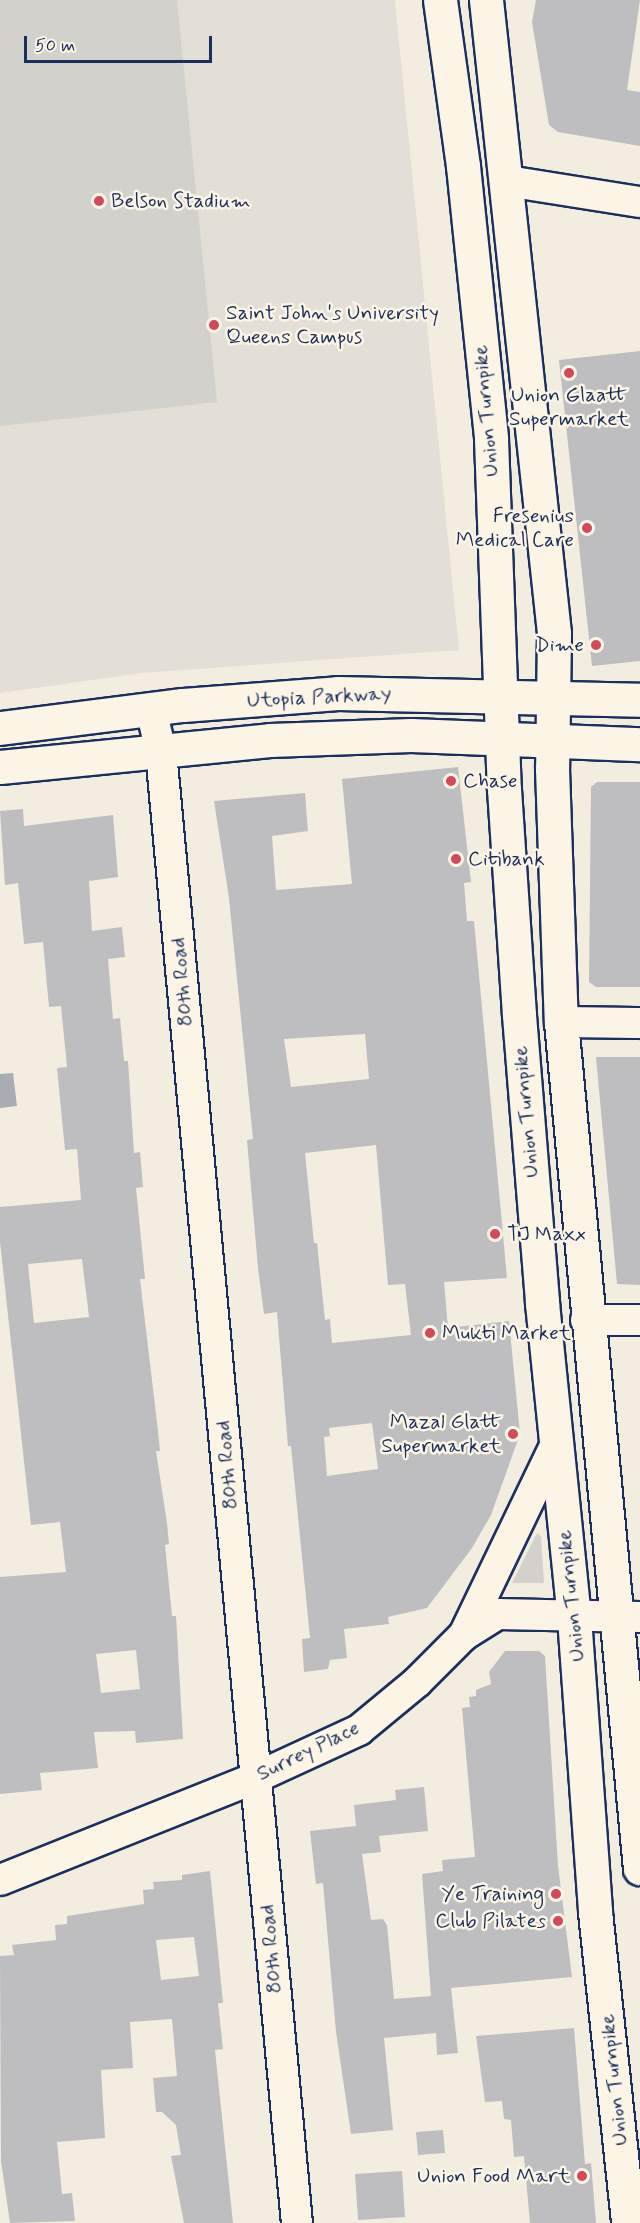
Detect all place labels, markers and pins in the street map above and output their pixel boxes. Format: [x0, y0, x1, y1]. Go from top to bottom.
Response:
place label: Belson Stadium [111, 188, 247, 214]
marker: Belson Stadium [92, 194, 106, 208]
place label: Saint John's University Queens Campus [226, 300, 438, 350]
marker: Saint John's University Queens Campus [207, 318, 221, 332]
marker: Union Glaatt Supermarket [562, 366, 576, 380]
place label: Union Glaatt Supermarket [509, 382, 629, 432]
place label: Fresenius Medical Care [454, 503, 574, 553]
marker: Fresenius Medical Care [578, 519, 596, 537]
place label: Dime [535, 632, 584, 658]
marker: Dime [589, 638, 603, 652]
place label: Chase [463, 768, 517, 794]
marker: Chase [444, 774, 458, 788]
place label: Citibank [468, 846, 545, 872]
marker: Citibank [449, 852, 463, 866]
place label: TJ Maxx [507, 1221, 587, 1247]
marker: TJ Maxx [488, 1227, 502, 1241]
place label: Mukti Market [442, 1320, 571, 1346]
marker: Mukti Market [423, 1326, 437, 1340]
place label: Mazal Glatt Supermarket [381, 1409, 501, 1459]
marker: Mazal Glatt Supermarket [506, 1427, 520, 1441]
place label: Ye Training [439, 1881, 544, 1907]
marker: Ye Training [549, 1887, 563, 1901]
place label: Club Pilates [439, 1908, 546, 1934]
marker: Club Pilates [551, 1914, 565, 1928]
place label: Union Food Mart [423, 2163, 570, 2189]
marker: Union Food Mart [575, 2169, 589, 2183]

